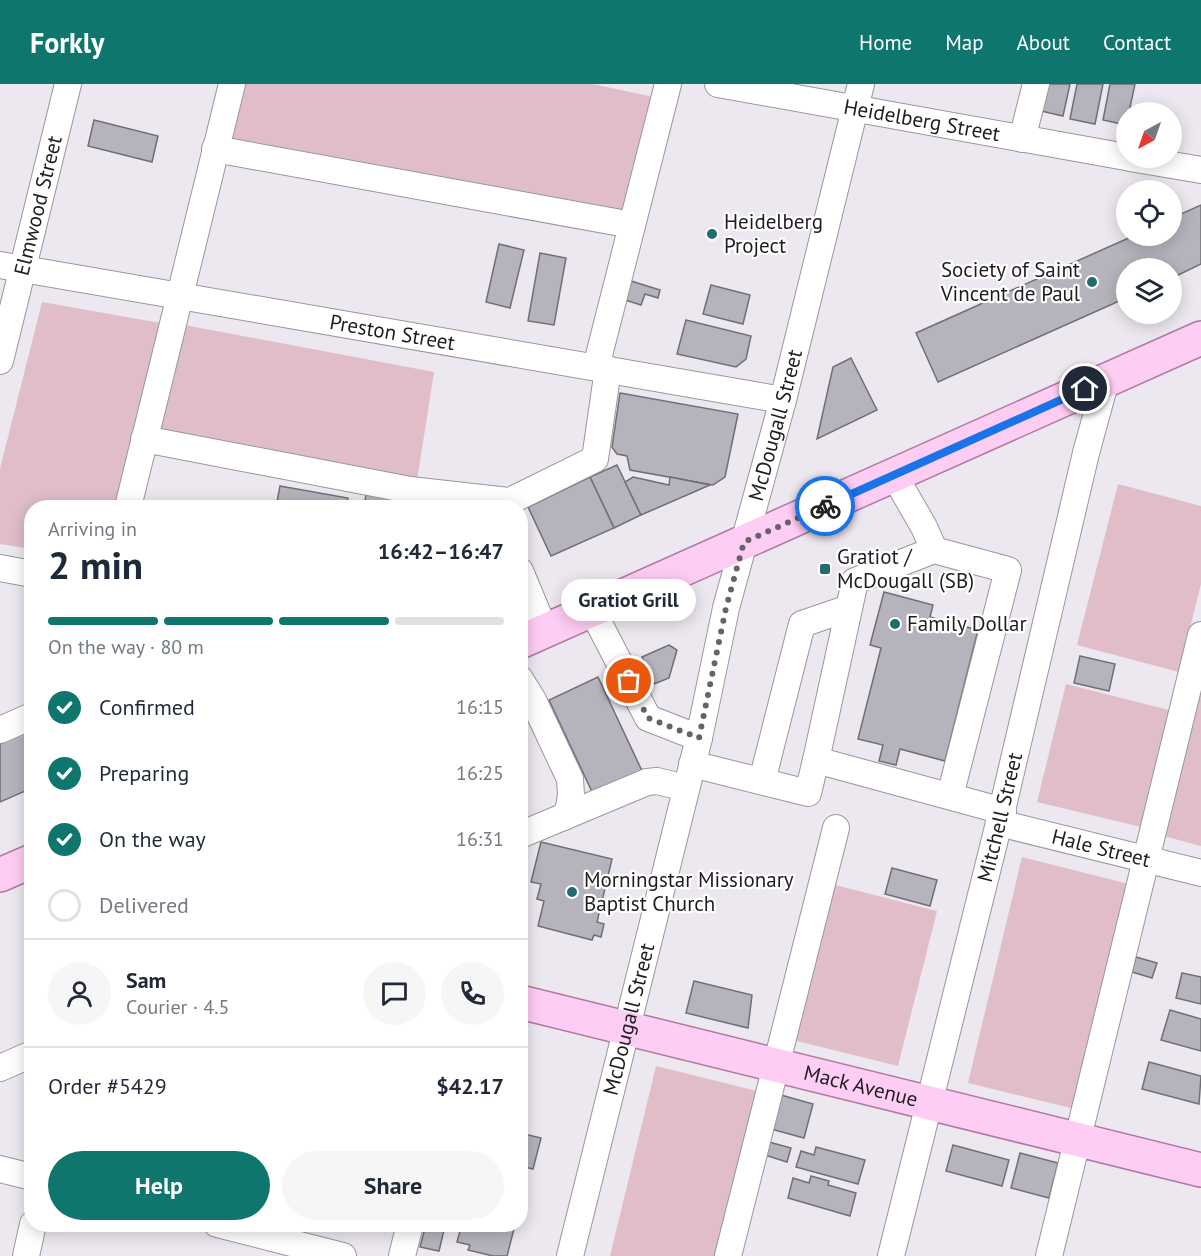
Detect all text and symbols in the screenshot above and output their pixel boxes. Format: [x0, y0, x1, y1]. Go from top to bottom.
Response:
text: Forkly [30, 24, 104, 61]
text: Home [859, 29, 912, 56]
text: Map [945, 29, 984, 56]
text: About [1017, 29, 1070, 56]
text: Contact [1103, 29, 1171, 56]
street label: Heidelberg Street [842, 93, 1002, 147]
north arrow [1116, 102, 1182, 168]
map controls [1116, 102, 1182, 324]
street label: Elmwood Street [8, 133, 68, 278]
button: locate [1116, 180, 1182, 246]
place label: Heidelberg Project [724, 208, 823, 259]
marker: Heidelberg Project [705, 227, 719, 241]
place label: Society of Saint Vincent de Paul [940, 256, 1080, 307]
button: layers [1116, 258, 1182, 324]
marker: Society of Saint Vincent de Paul [1085, 275, 1099, 289]
street label: Preston Street [328, 308, 457, 356]
street label: McDougall Street [742, 347, 808, 504]
pin [1059, 363, 1110, 414]
icon: home [1068, 372, 1101, 405]
courier [795, 476, 855, 536]
icon: bike [809, 490, 842, 523]
text: Arriving in [48, 516, 137, 542]
text: 16:42–16:47 [378, 537, 504, 565]
text: 2 min [48, 539, 143, 590]
place label: Gratiot / McDougall (SB) [837, 543, 974, 594]
marker: Gratiot / McDougall (SB) [818, 562, 832, 576]
callout: Gratiot Grill [562, 579, 696, 621]
text: Gratiot Grill [578, 587, 679, 613]
place label: Family Dollar [907, 610, 1027, 637]
marker: Family Dollar [888, 617, 902, 631]
text: On the way · 80 m [48, 634, 204, 660]
pin [603, 655, 654, 706]
icon: bag [612, 664, 645, 697]
icon: check [48, 691, 81, 724]
text: Confirmed [99, 693, 195, 721]
text: 16:15 [456, 694, 504, 720]
street label: Mitchell Street [971, 750, 1028, 885]
icon: check [48, 757, 81, 790]
text: Preparing [99, 759, 189, 787]
text: 16:25 [456, 760, 504, 786]
icon: check [48, 823, 81, 856]
street label: Hale Street [1049, 823, 1153, 873]
text: On the way [99, 825, 206, 853]
text: 16:31 [456, 826, 504, 852]
place label: Morningstar Missionary Baptist Church [584, 866, 794, 917]
marker: Morningstar Missionary Baptist Church [565, 885, 579, 899]
text: Delivered [99, 891, 189, 919]
street label: McDougall Street [597, 940, 660, 1098]
button: person [48, 962, 111, 1025]
button: chat [363, 962, 426, 1025]
button: phone [441, 962, 504, 1025]
text: Sam [126, 966, 166, 994]
text: Courier · 4.5 [126, 994, 229, 1020]
street label: Mack Avenue [801, 1059, 921, 1113]
text: Order #5429 [48, 1072, 167, 1100]
text: $42.17 [436, 1072, 504, 1100]
button: Help [48, 1151, 270, 1220]
button: Share [282, 1151, 504, 1220]

